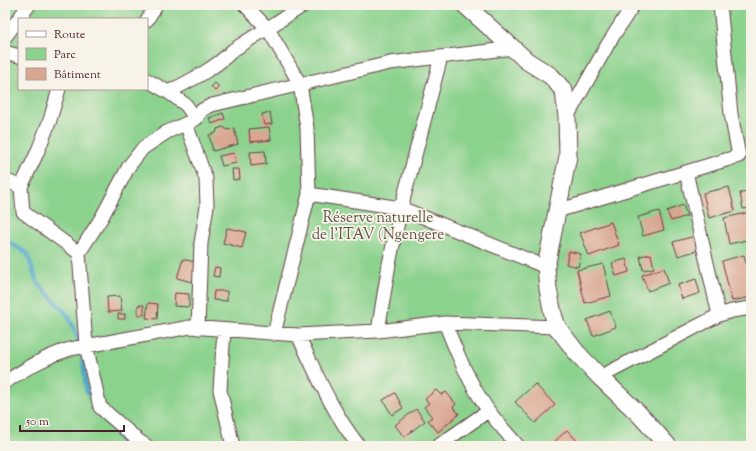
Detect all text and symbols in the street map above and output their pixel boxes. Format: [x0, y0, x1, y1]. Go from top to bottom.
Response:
legend [18, 18, 148, 90]
text: Route [54, 26, 86, 44]
text: Parc [54, 46, 76, 64]
text: Bâtiment [54, 66, 101, 84]
park label: Réserve naturelle de l'ITAV (Ngengere [312, 208, 444, 246]
scale bar [20, 407, 124, 433]
text: 50 m [25, 413, 49, 431]

